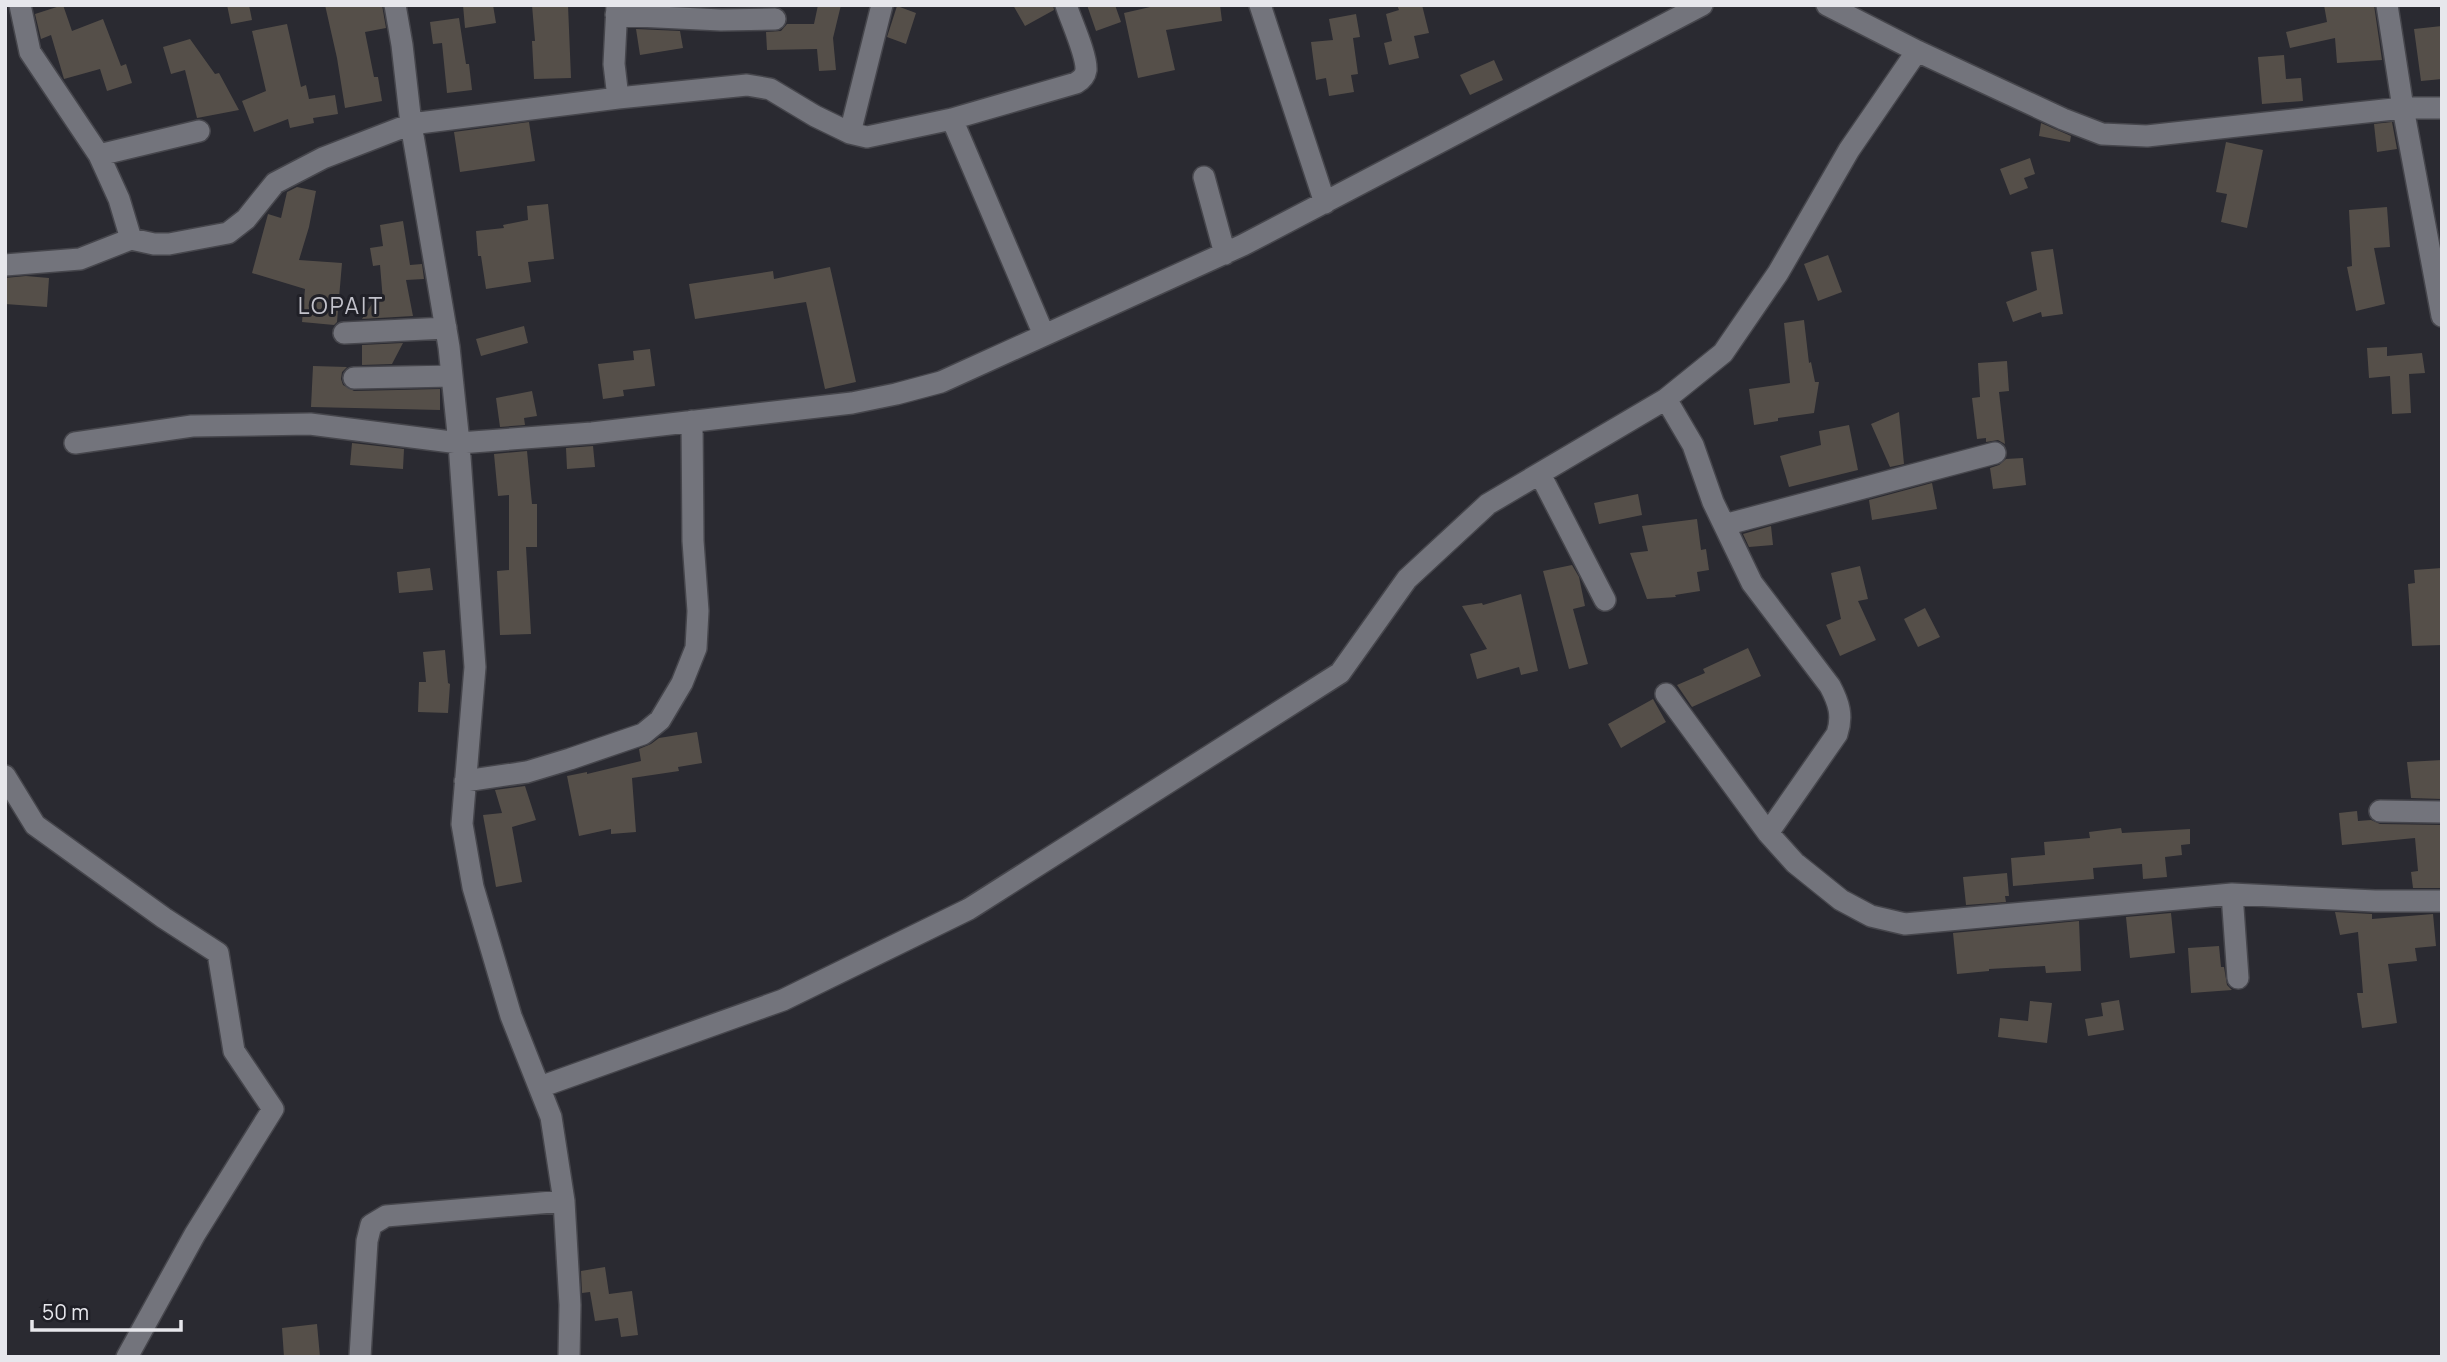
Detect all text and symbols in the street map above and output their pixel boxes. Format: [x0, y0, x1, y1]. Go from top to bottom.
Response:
district label: LOPAIT [298, 289, 384, 321]
scale bar [32, 1288, 180, 1332]
text: 50 m [42, 1298, 89, 1326]

